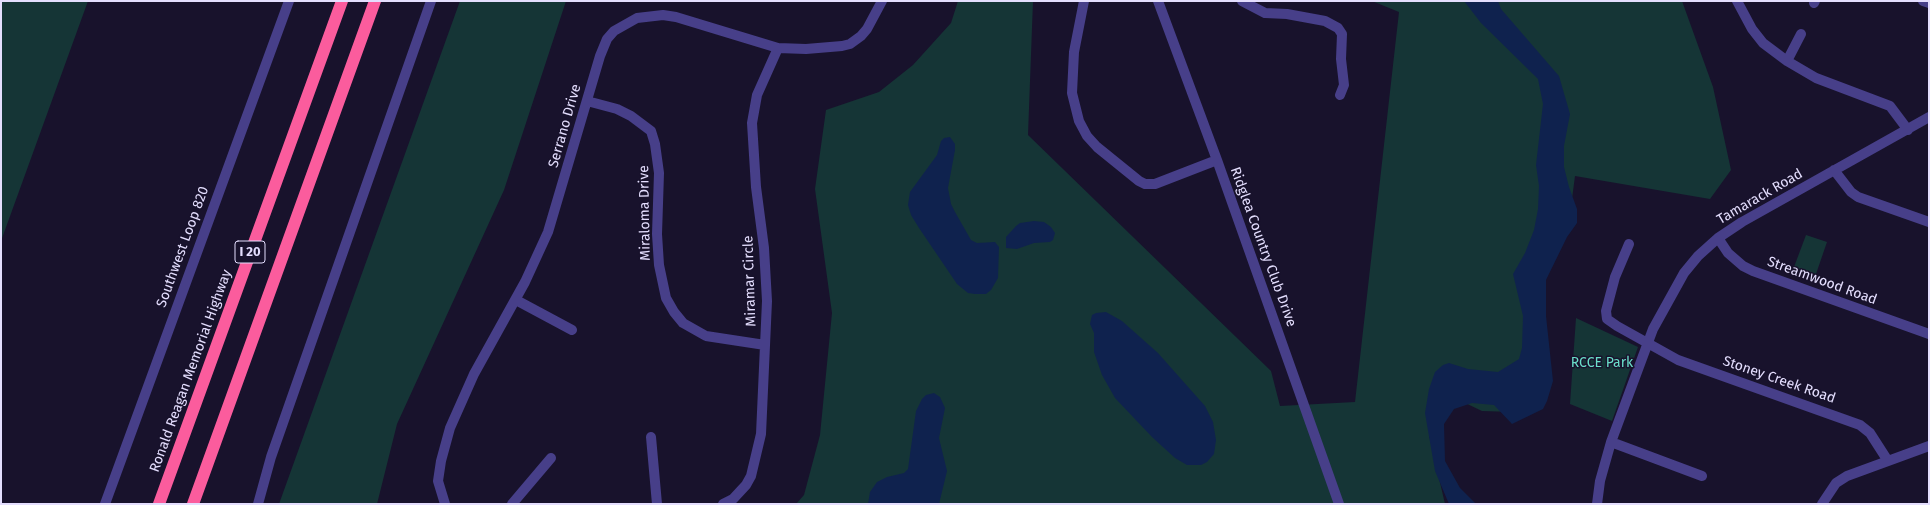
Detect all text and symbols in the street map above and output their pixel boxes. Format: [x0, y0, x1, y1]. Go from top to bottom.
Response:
street label: Serrano Drive [545, 82, 585, 170]
street label: Miraloma Drive [636, 165, 654, 261]
street label: Ridglea Country Club Drive [1226, 165, 1300, 329]
street label: Tamarack Road [1714, 166, 1806, 228]
street label: Southwest Loop 820 [153, 184, 213, 310]
street label: Miramar Circle [740, 235, 760, 327]
road number: I 20 [235, 241, 265, 263]
street label: Streamwood Road [1765, 253, 1879, 309]
street label: Ronald Reagan Memorial Highway [146, 267, 236, 475]
street label: Stoney Creek Road [1720, 353, 1838, 407]
park label: RCCE Park [1571, 355, 1633, 371]

